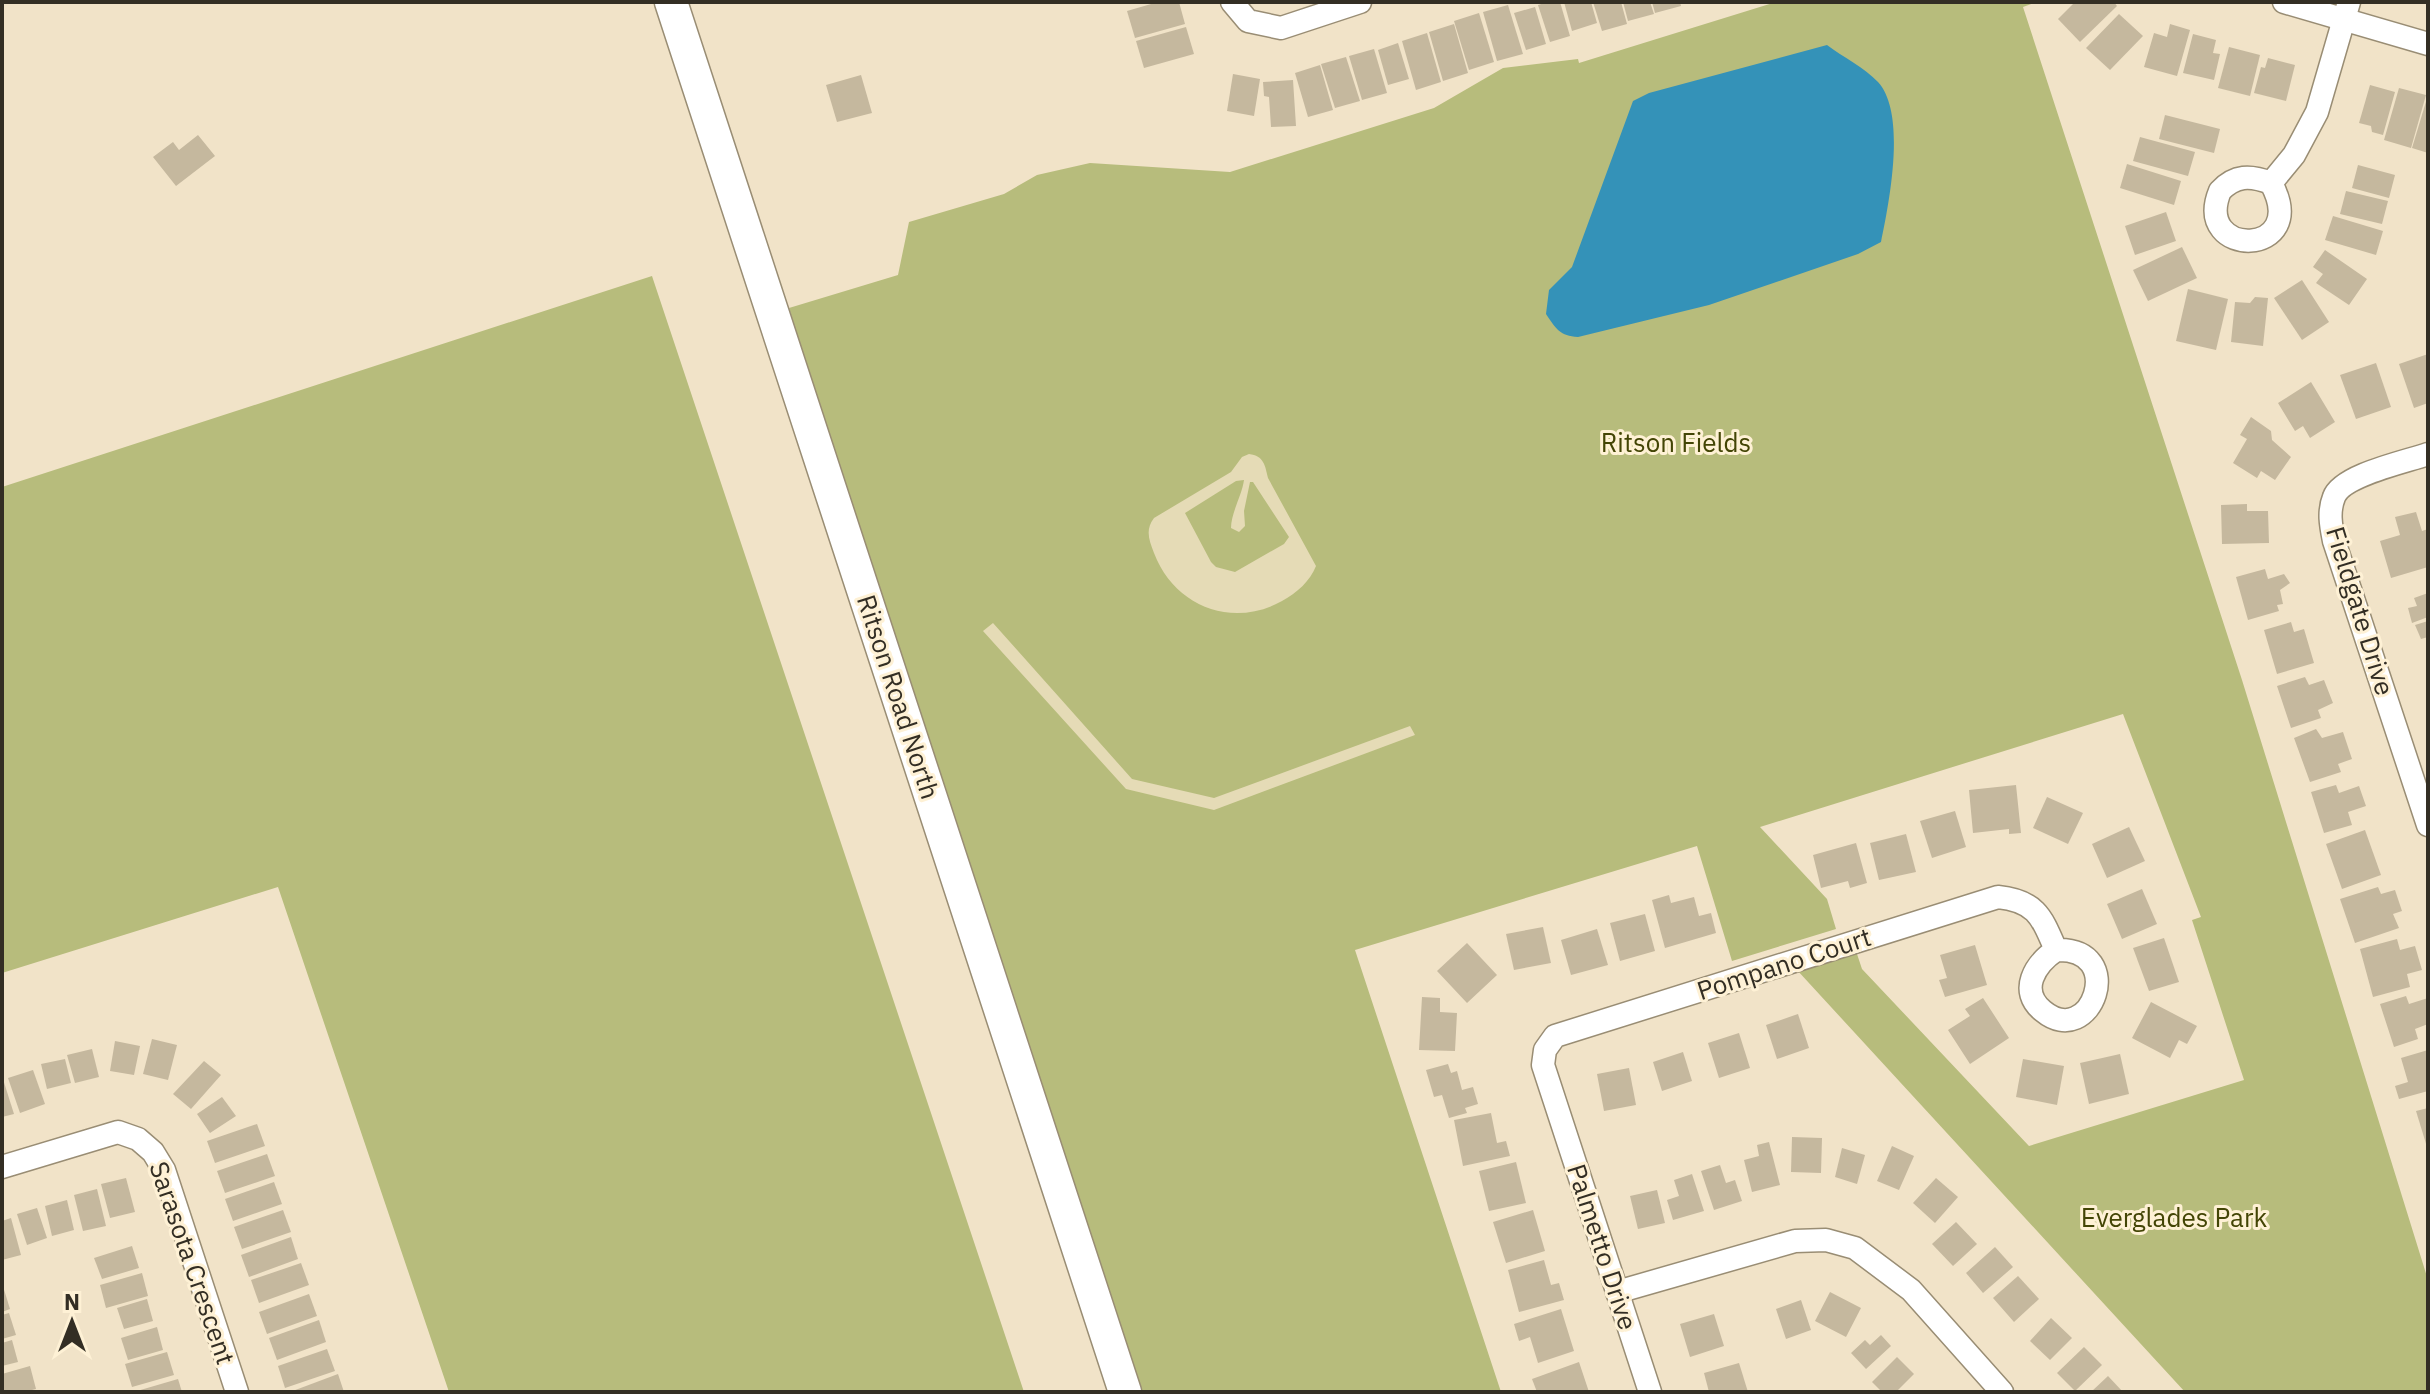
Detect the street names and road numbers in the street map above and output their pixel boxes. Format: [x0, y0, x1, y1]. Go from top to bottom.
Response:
street label: Fieldgate Drive [2319, 522, 2403, 699]
street label: Ritson Road North [850, 590, 948, 803]
street label: Pompano Court [1692, 919, 1875, 1007]
street label: Sarasota Crescent [142, 1157, 244, 1369]
street label: Palmetto Drive [1560, 1159, 1646, 1334]

